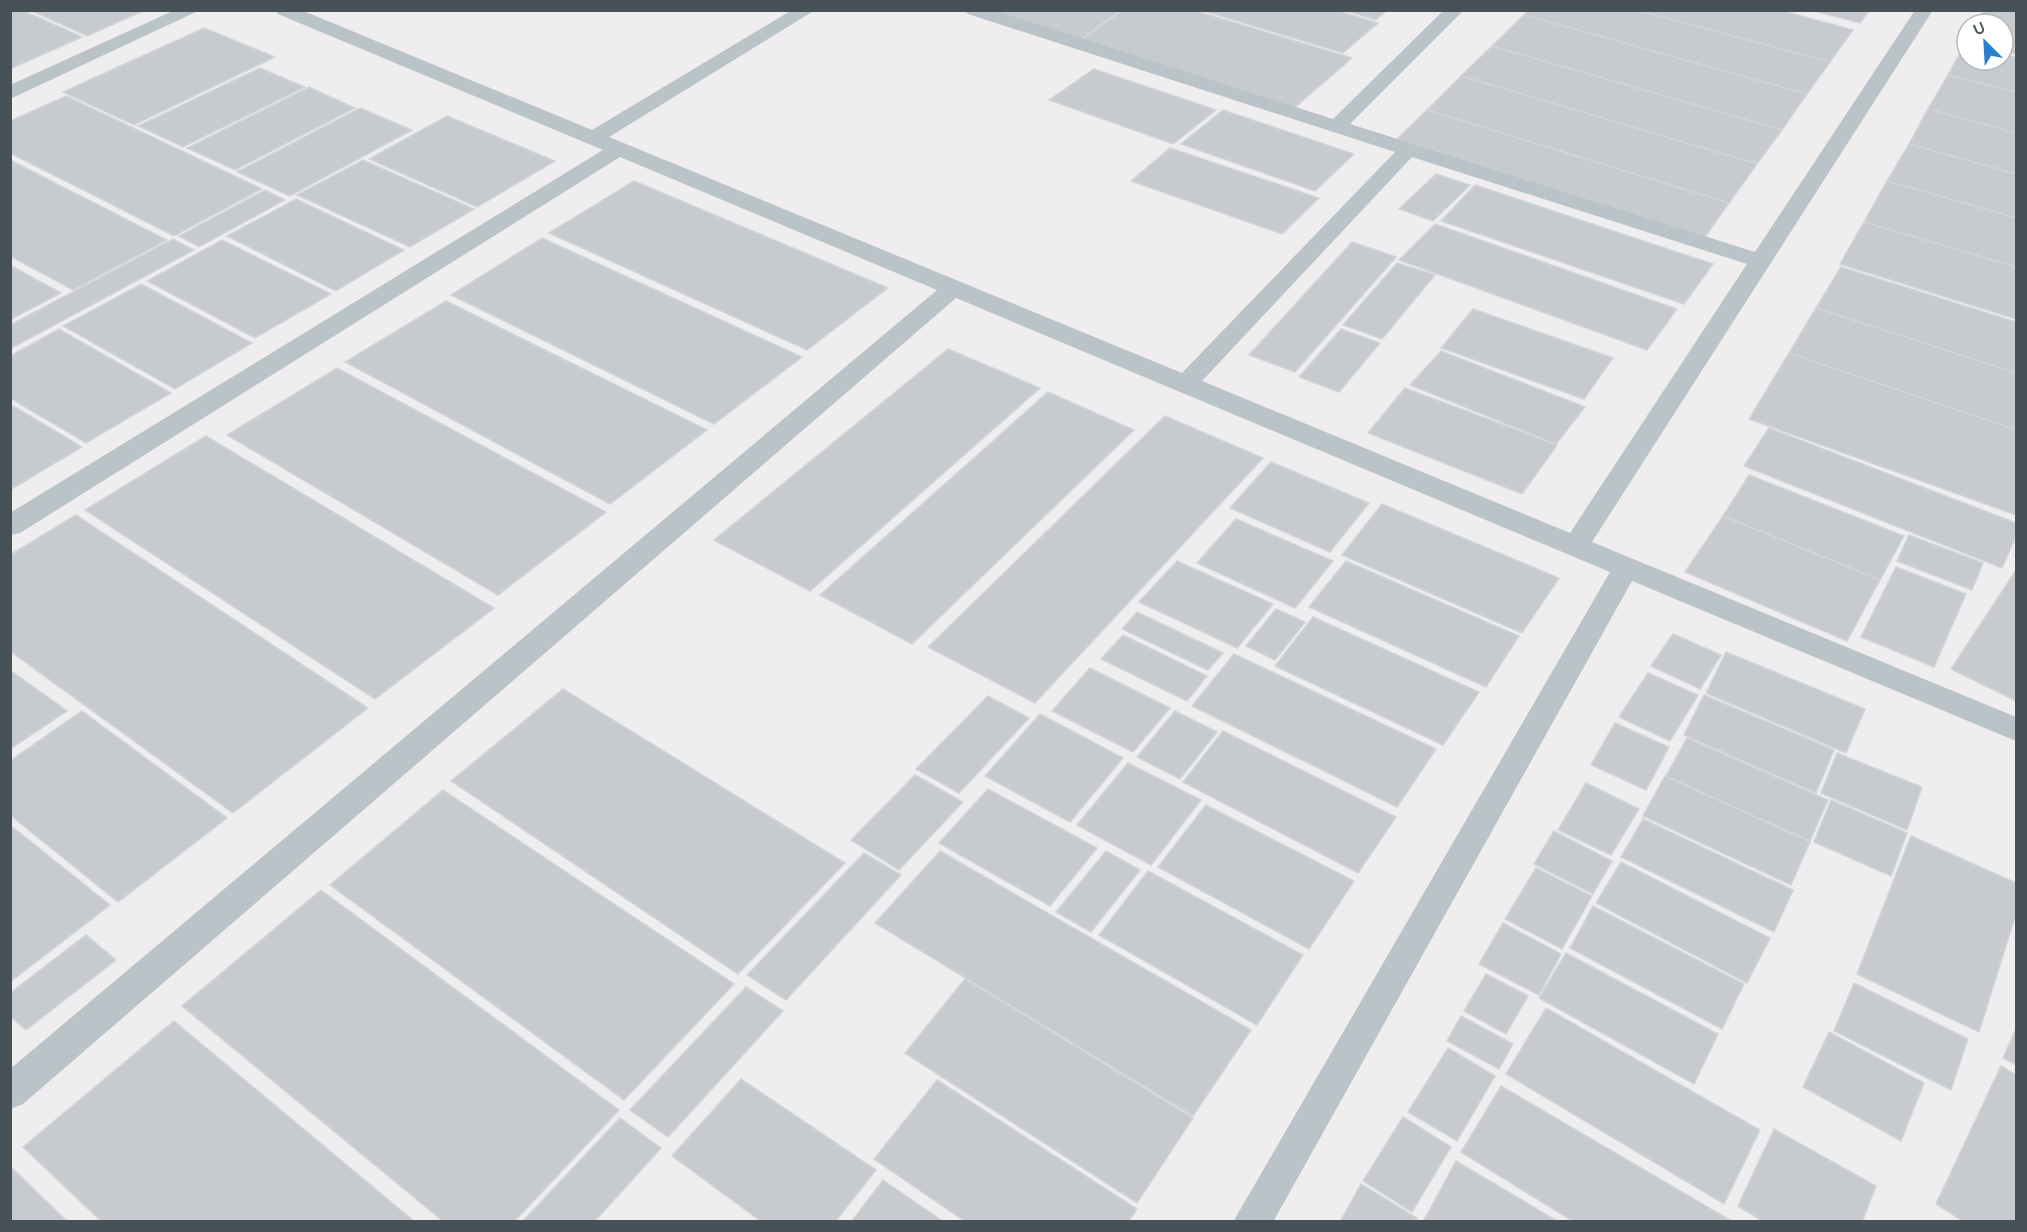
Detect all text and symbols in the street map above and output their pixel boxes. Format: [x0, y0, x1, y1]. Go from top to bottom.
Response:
north arrow [1955, 12, 2015, 72]
text: U [1970, 17, 1988, 40]

